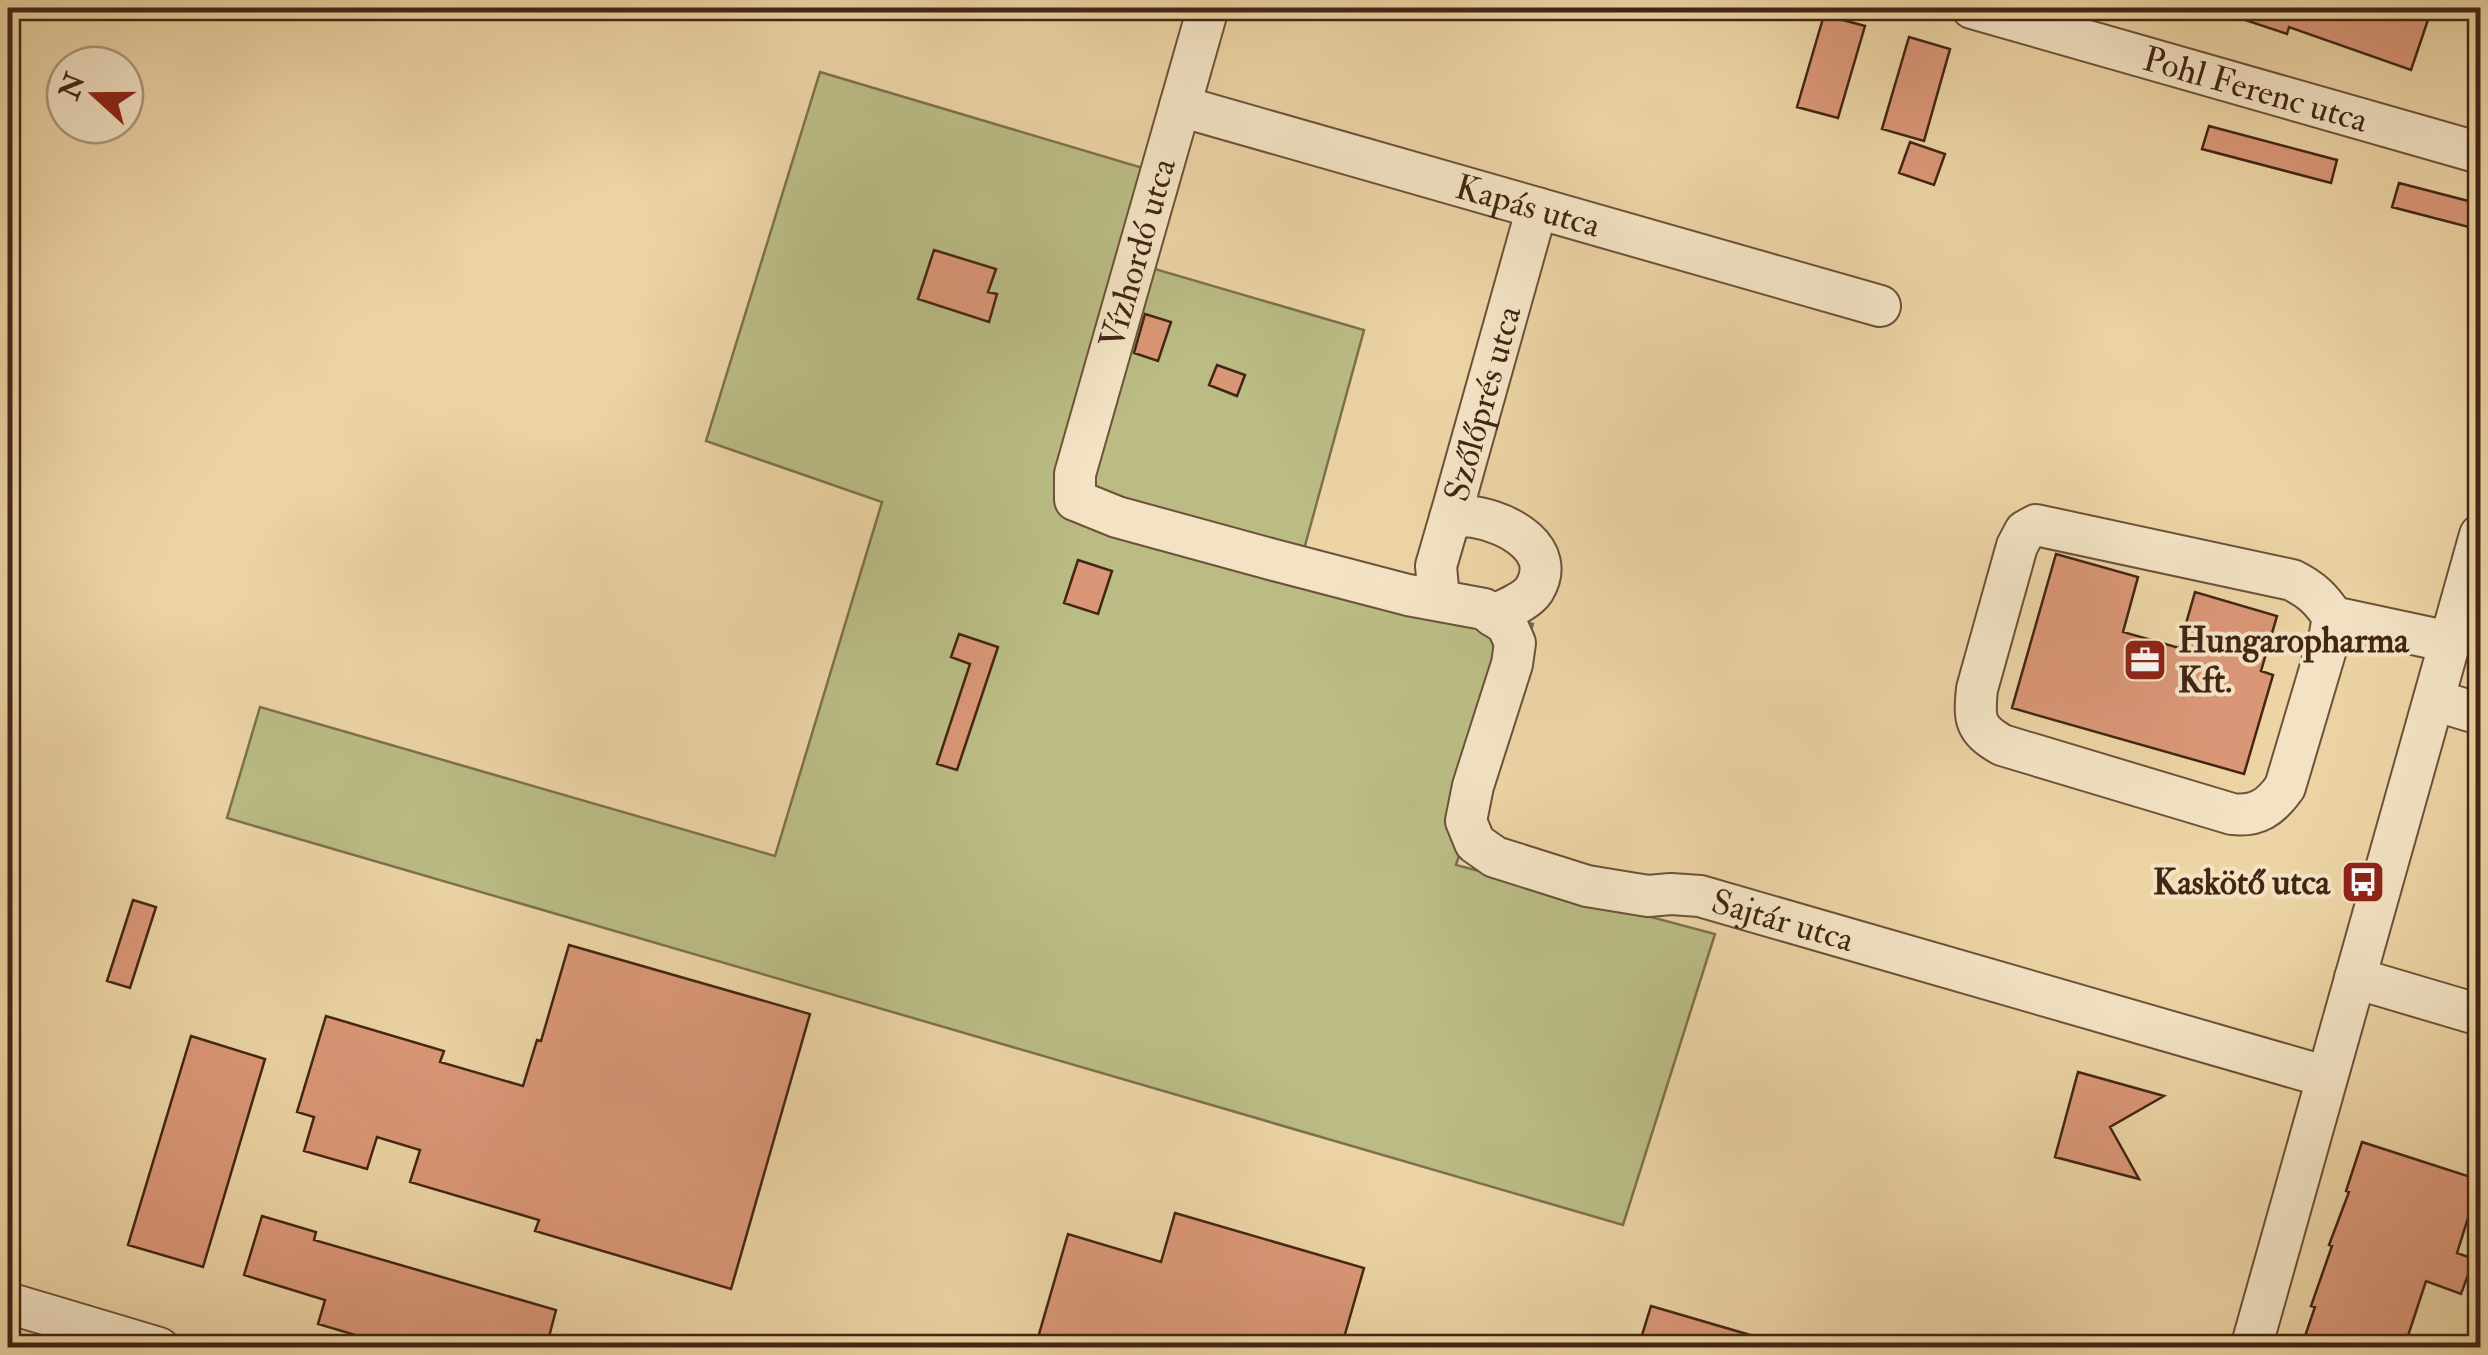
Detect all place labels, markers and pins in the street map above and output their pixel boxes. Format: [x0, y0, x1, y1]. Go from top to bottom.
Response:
place label: Hungaropharma Kft. [2178, 619, 2410, 703]
office icon: Hungaropharma Kft. [2122, 637, 2168, 683]
bus stop icon: Kaskötő utca [2340, 859, 2386, 905]
place label: Kaskötő utca [2153, 861, 2332, 905]

